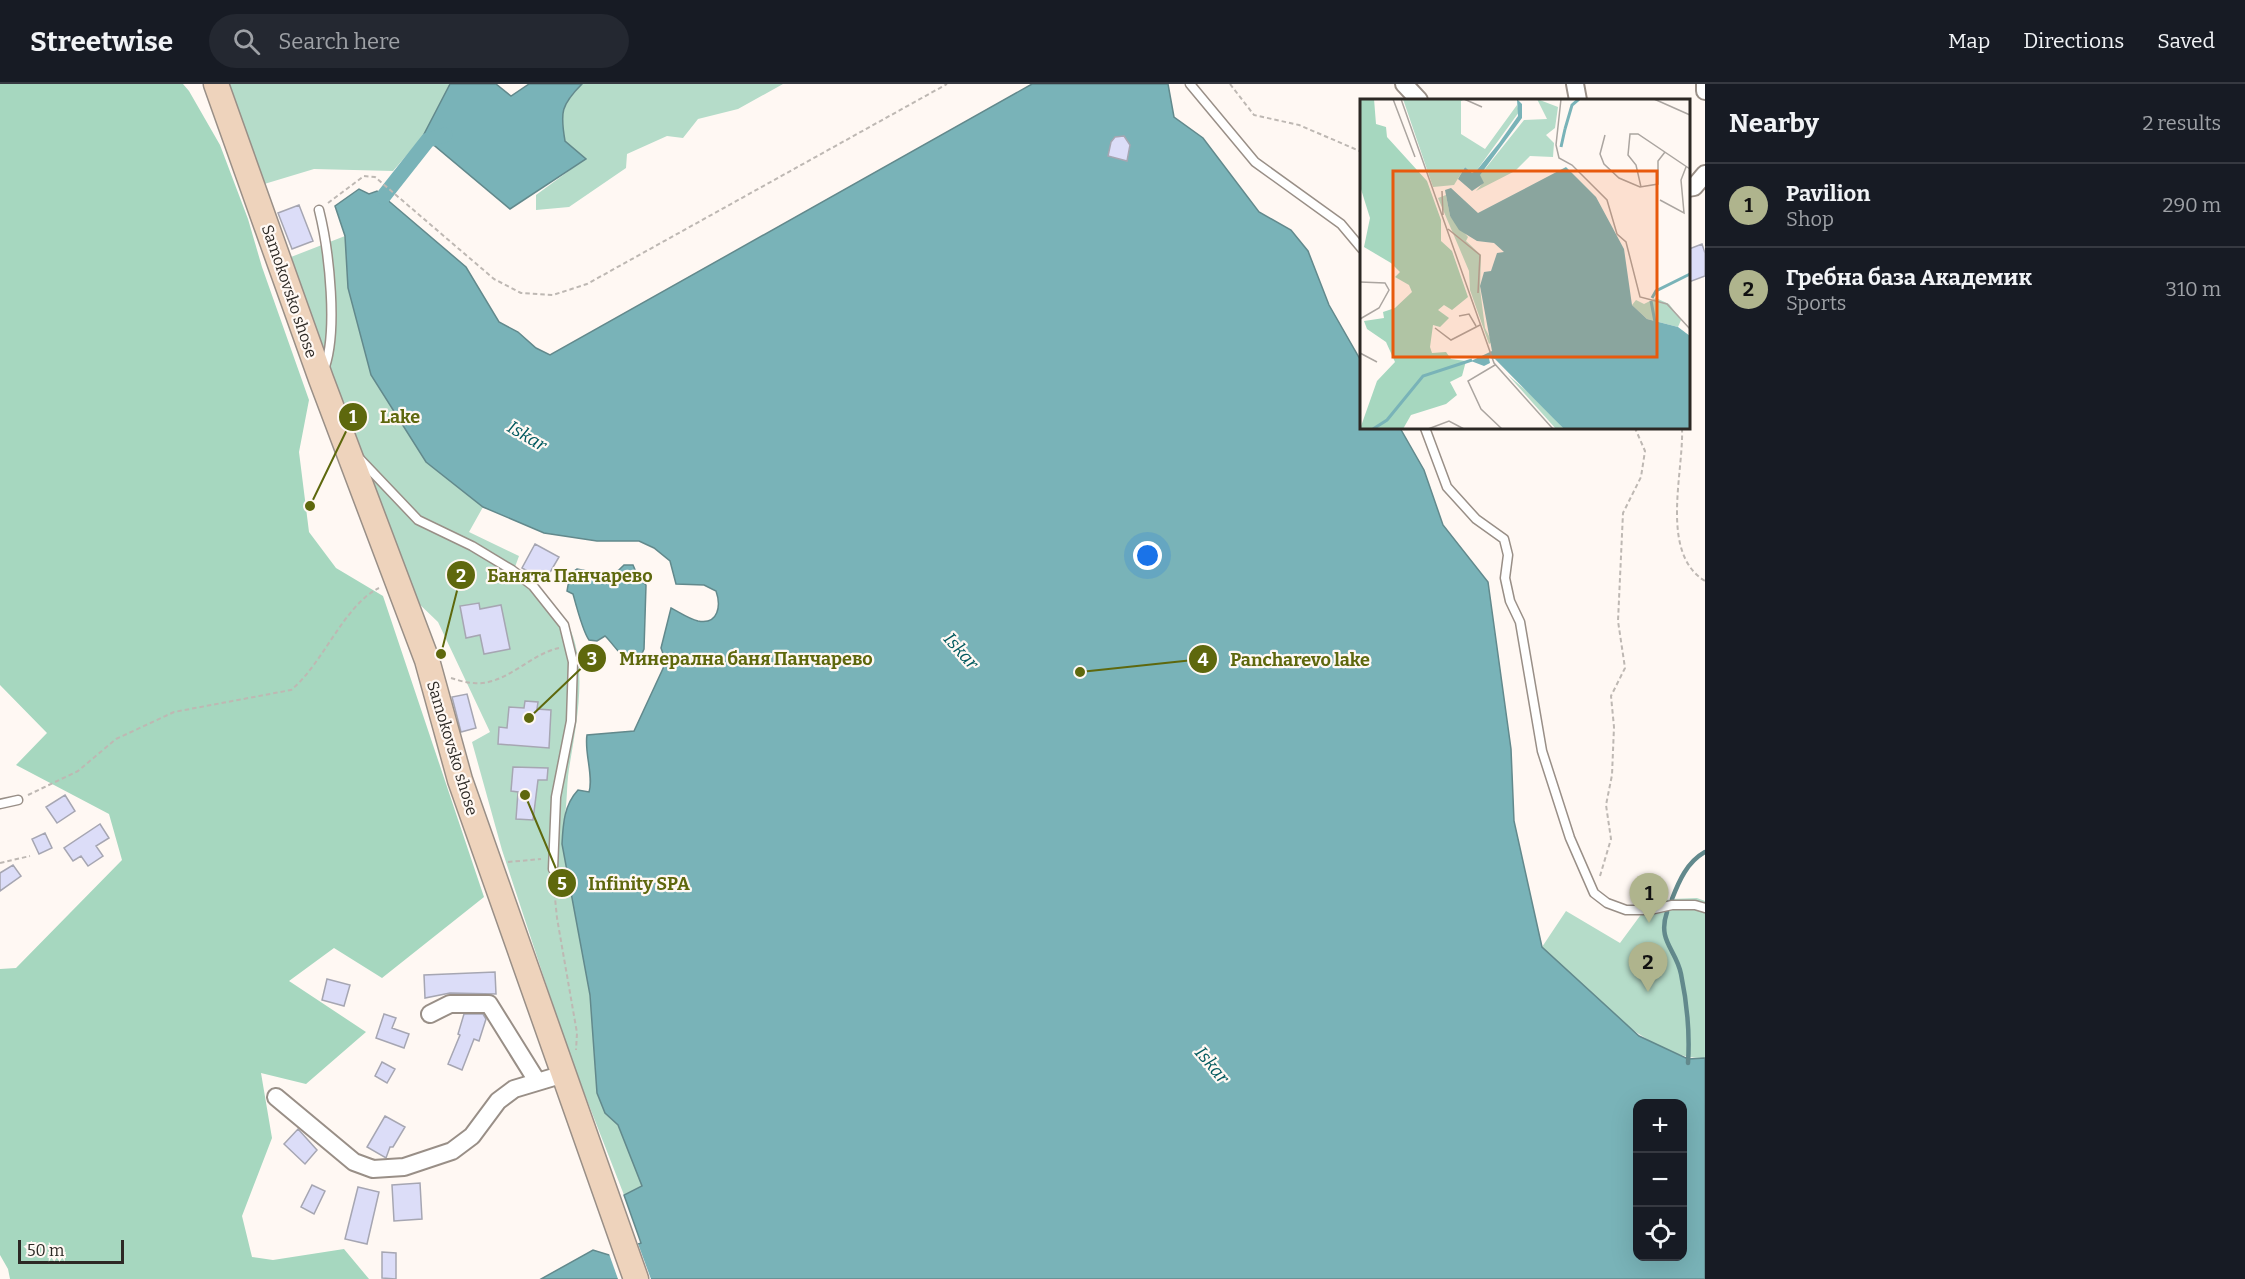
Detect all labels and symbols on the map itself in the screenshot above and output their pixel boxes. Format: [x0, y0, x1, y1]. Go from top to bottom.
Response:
inset map [1360, 99, 1690, 429]
street label: Samokovsko shose [258, 222, 321, 360]
callout: Lake [338, 399, 432, 435]
text: 1 [349, 406, 357, 428]
text: Lake [380, 406, 420, 428]
water label: Iskar [504, 416, 551, 456]
your location [1133, 541, 1162, 570]
callout: Банята Панчарево [446, 557, 665, 593]
text: 2 [456, 565, 466, 587]
text: Банята Панчарево [487, 565, 653, 587]
water label: Iskar [939, 628, 984, 674]
callout: Минерална баня Панчарево [577, 640, 884, 676]
callout: Pancharevo lake [1188, 641, 1382, 677]
text: 3 [587, 648, 597, 670]
text: Минерална баня Панчарево [619, 648, 873, 670]
text: 4 [1198, 649, 1209, 671]
text: Pancharevo lake [1230, 649, 1370, 671]
street label: Samokovsko shose [423, 679, 482, 818]
callout: Infinity SPA [547, 865, 702, 901]
text: 5 [557, 873, 567, 895]
text: Infinity SPA [588, 873, 690, 895]
pin: 1 [1630, 874, 1668, 923]
pin: 2 [1628, 942, 1668, 992]
water label: Iskar [1190, 1042, 1234, 1089]
scale bar [18, 1237, 124, 1264]

